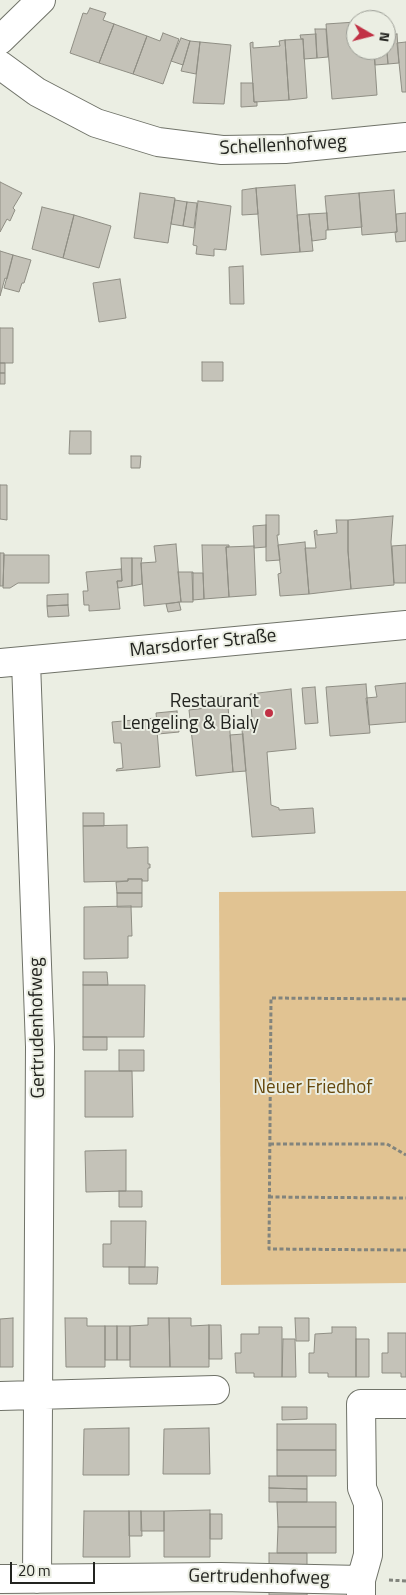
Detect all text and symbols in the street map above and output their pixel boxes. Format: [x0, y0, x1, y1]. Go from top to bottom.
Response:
north arrow [346, 10, 396, 60]
text: N [374, 31, 396, 43]
street label: Schellenhofweg [219, 131, 347, 161]
street label: Marsdorfer Straße [129, 625, 277, 663]
place label: Restaurant Lengeling & Bialy [122, 691, 259, 735]
marker: Restaurant Lengeling & Bialy [263, 707, 275, 719]
street label: Gertrudenhofweg [25, 957, 51, 1099]
park label: Neuer Friedhof [253, 1077, 373, 1099]
scale bar [12, 1552, 98, 1584]
text: 20 m [18, 1559, 51, 1582]
street label: Gertrudenhofweg [188, 1565, 330, 1591]

